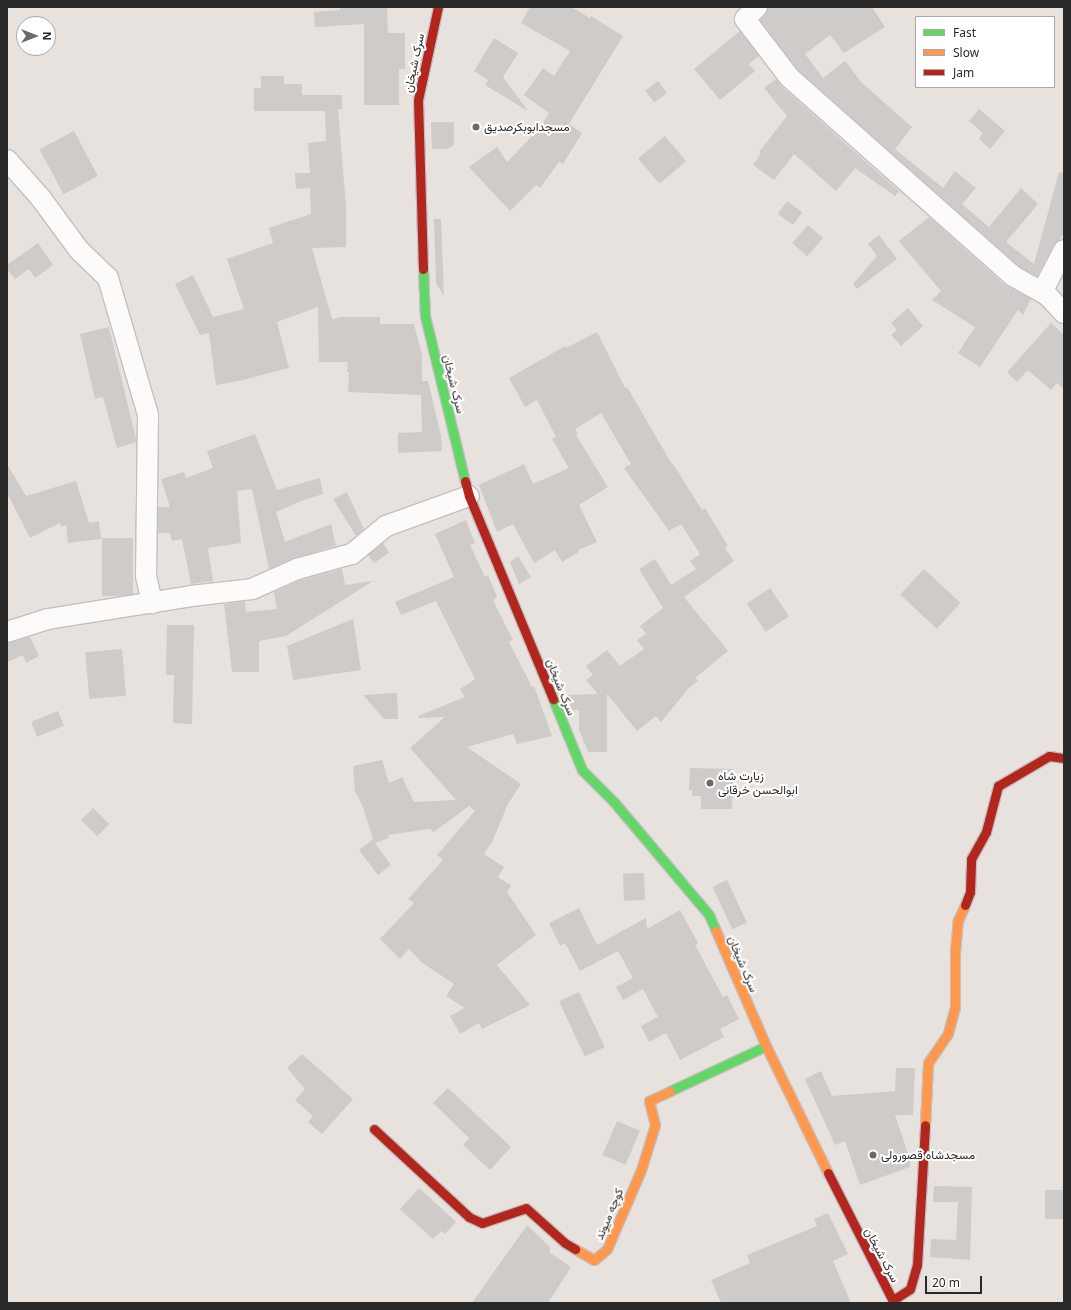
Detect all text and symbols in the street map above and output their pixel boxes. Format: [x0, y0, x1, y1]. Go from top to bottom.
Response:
north arrow [16, 16, 56, 56]
legend [915, 16, 1055, 88]
text: Fast [953, 24, 976, 41]
text: N [40, 32, 55, 40]
street label: سرک شیخان [401, 32, 427, 94]
text: Slow [953, 44, 979, 61]
text: Jam [953, 64, 974, 81]
place label: مسجدابوبکرصدیق [484, 120, 570, 134]
marker: مسجدابوبکرصدیق [471, 122, 481, 132]
street label: سرک شیخان [440, 353, 468, 415]
street label: سرک شیخان [543, 657, 579, 717]
place label: زیارت شاه ابوالحسن خرقانی [718, 769, 798, 797]
marker: زیارت شاه ابوالحسن خرقانی [705, 778, 715, 788]
street label: سرک شیخان [725, 934, 761, 994]
place label: مسجدشاه قصورولی [881, 1148, 975, 1162]
marker: مسجدشاه قصورولی [868, 1150, 878, 1160]
street label: کوچه میوند [592, 1186, 626, 1242]
street label: سرک شیخان [862, 1225, 902, 1285]
scale bar [927, 1268, 984, 1294]
text: 20 m [932, 1274, 960, 1291]

